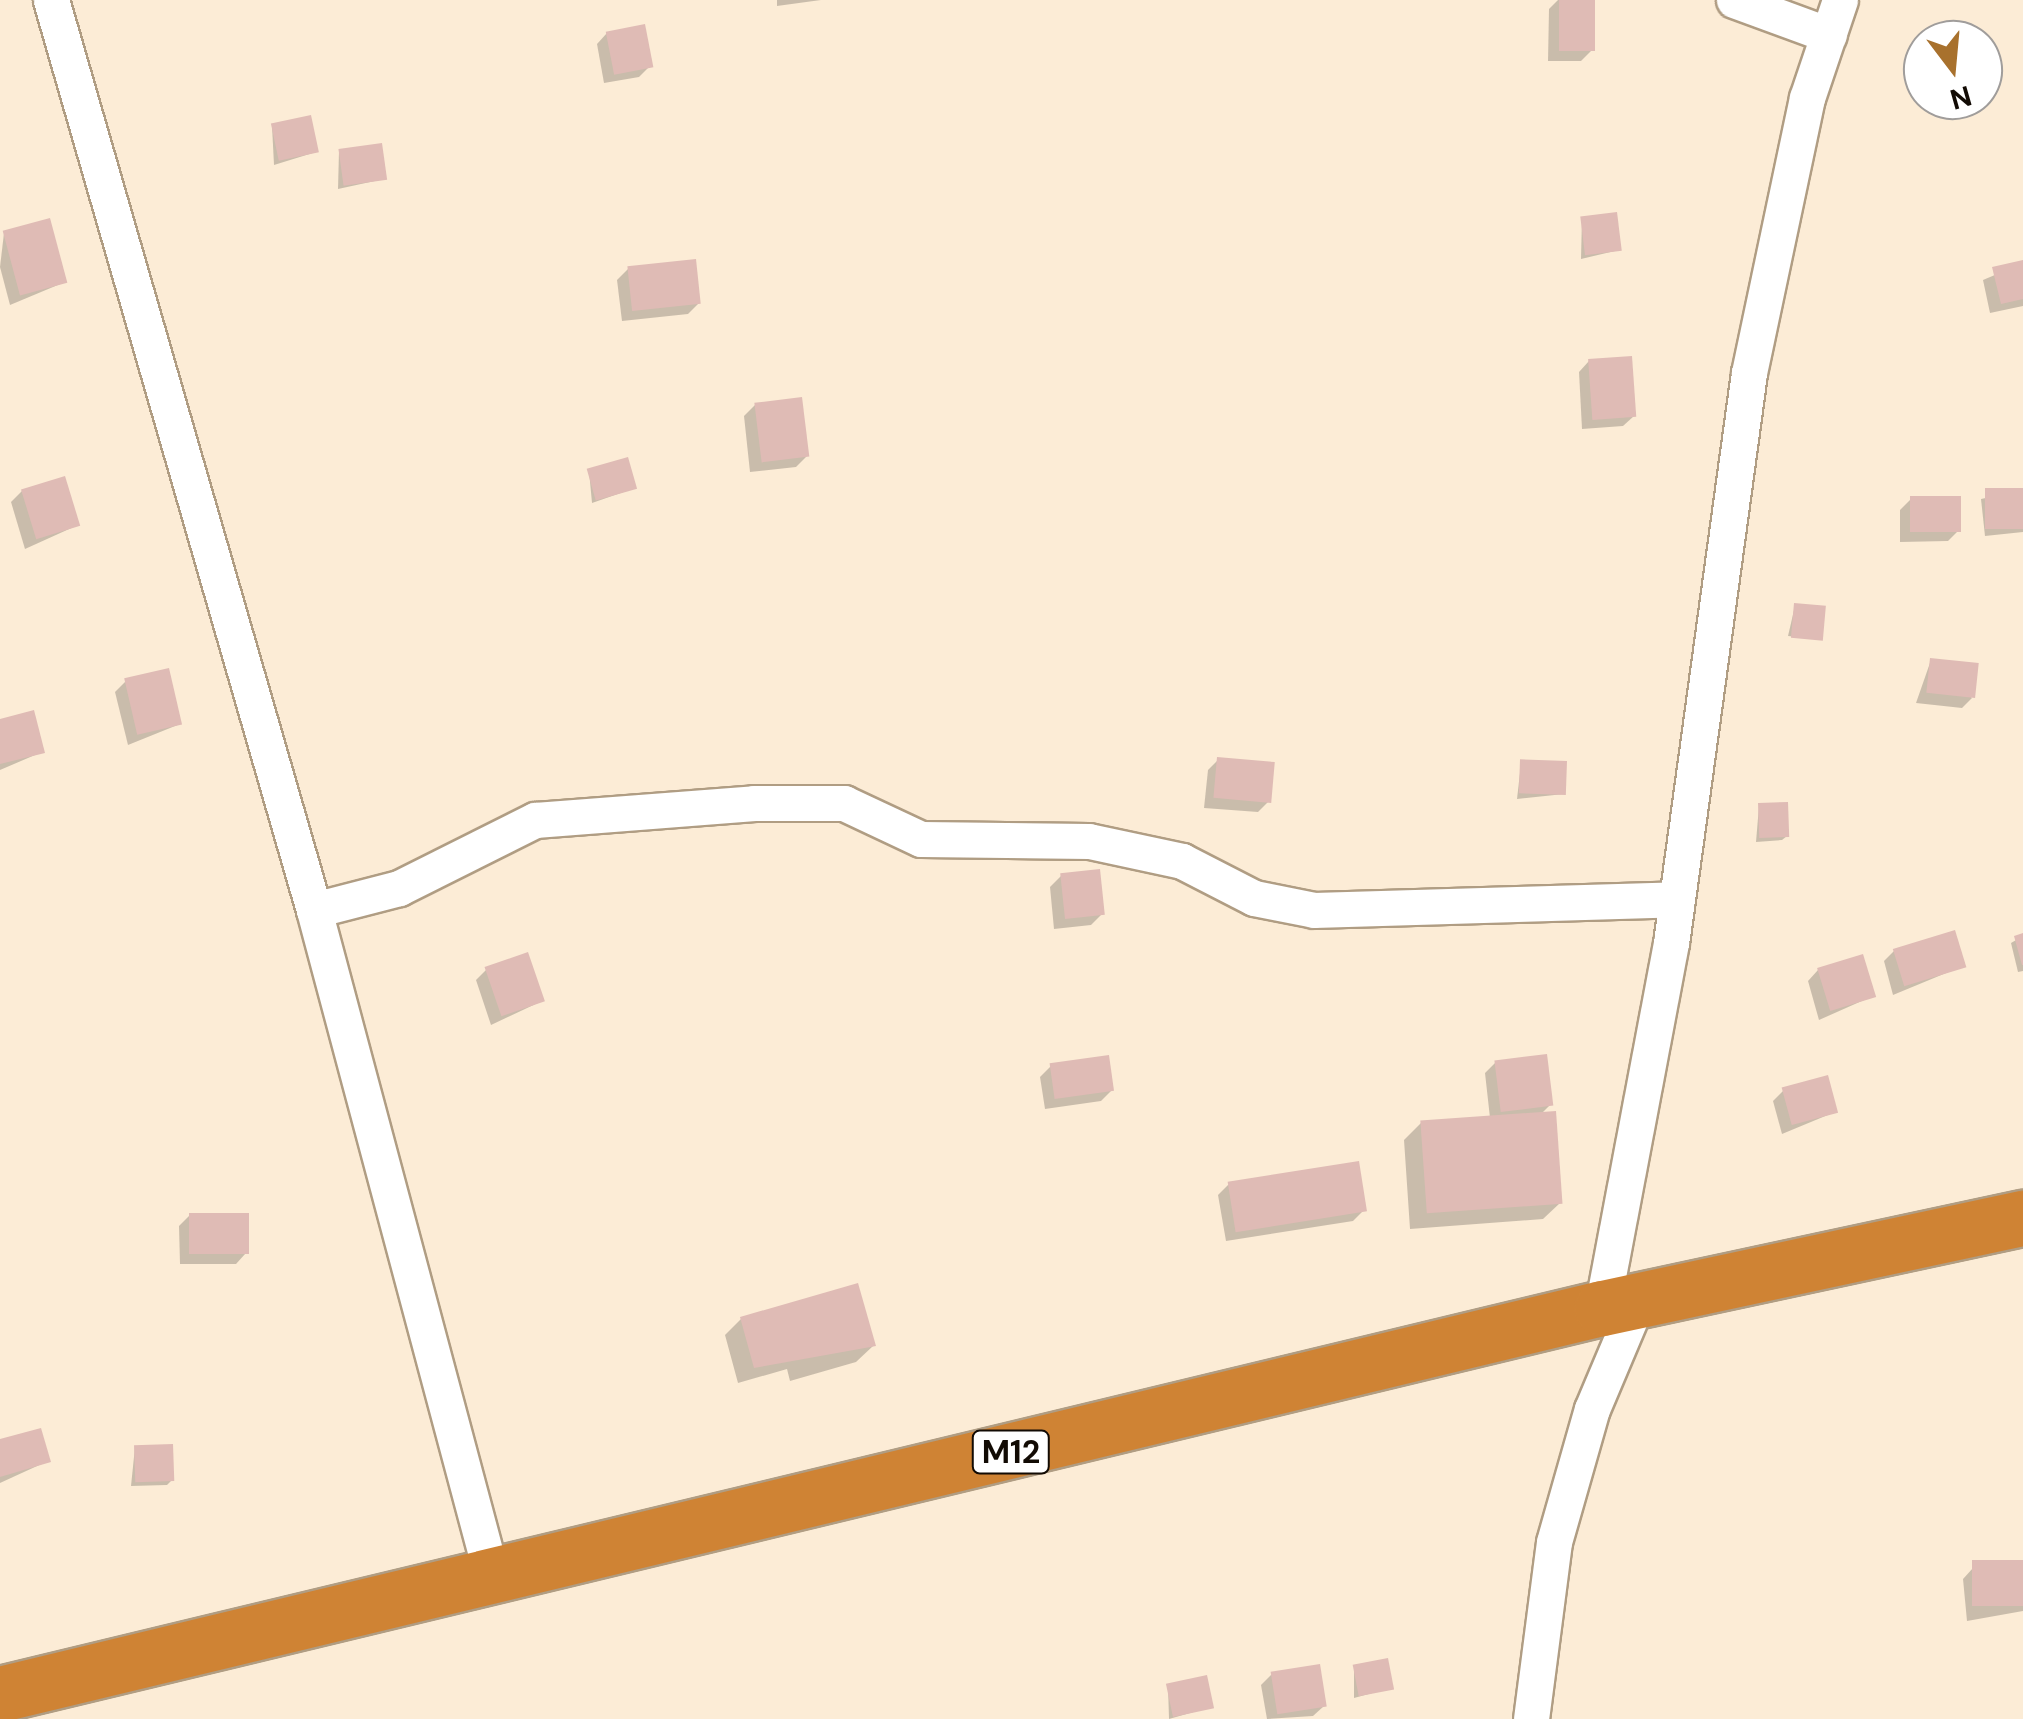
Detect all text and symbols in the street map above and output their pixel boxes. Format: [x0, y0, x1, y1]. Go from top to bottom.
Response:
north arrow [1903, 20, 2003, 120]
text: N [1946, 77, 1976, 118]
road number: M12 [971, 1425, 1051, 1479]

